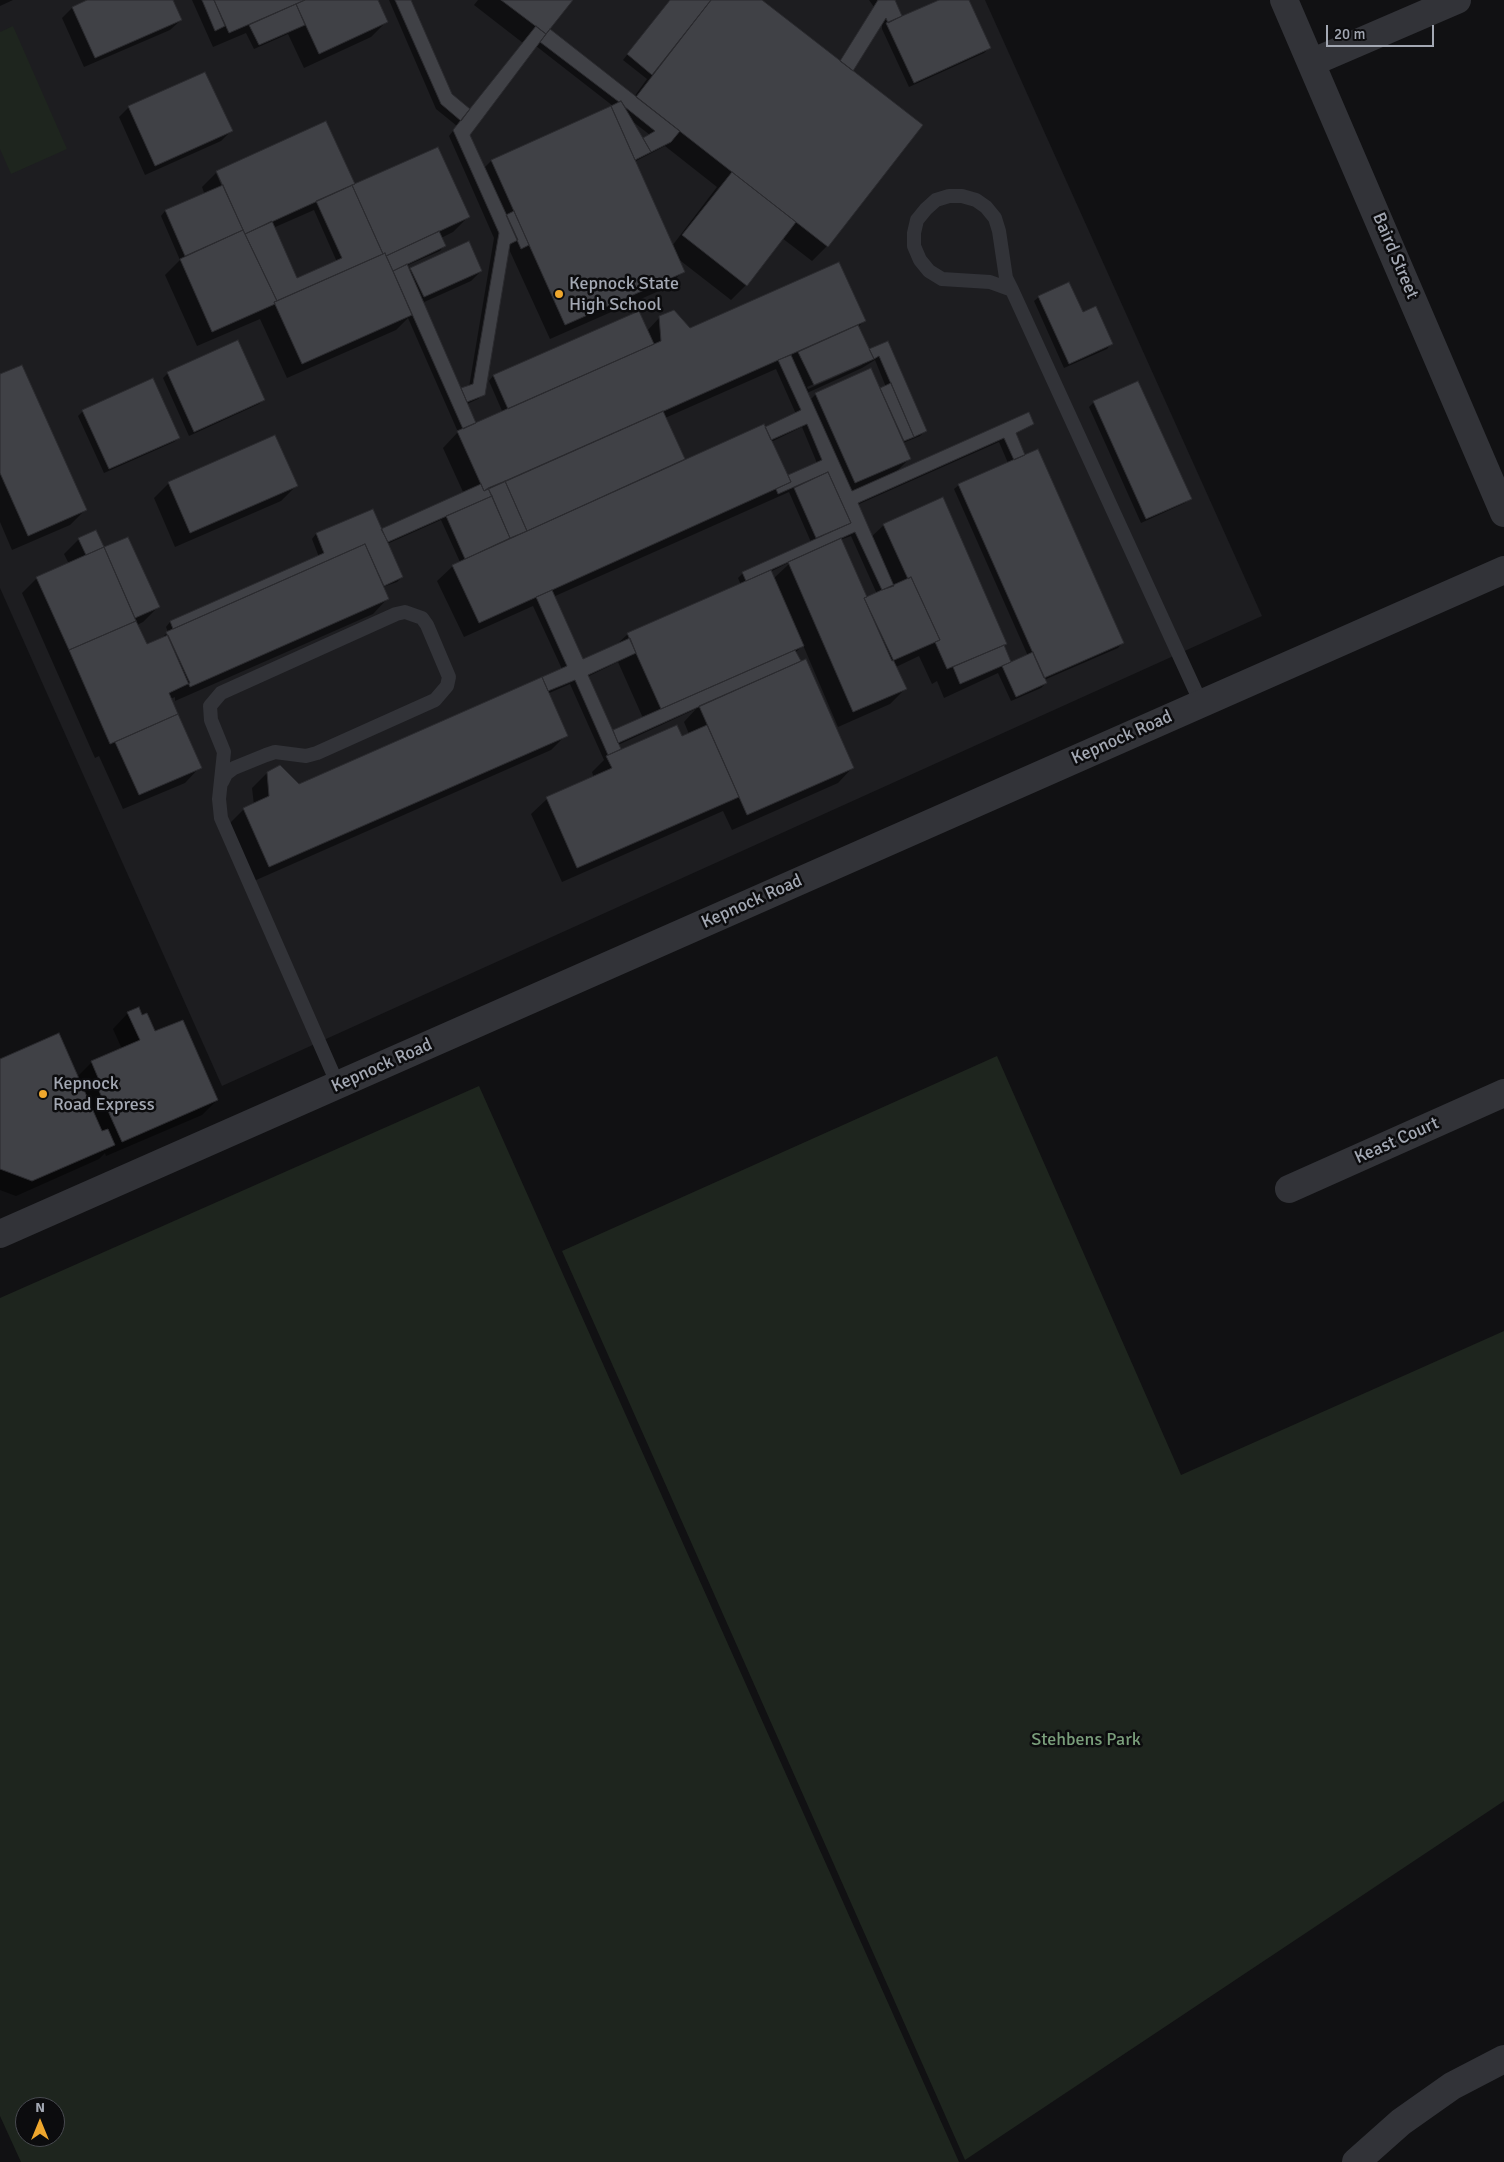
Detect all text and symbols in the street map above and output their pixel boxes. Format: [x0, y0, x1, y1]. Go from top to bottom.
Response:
scale bar [1329, 15, 1436, 47]
text: 20 m [1334, 25, 1365, 43]
street label: Baird Street [1367, 210, 1423, 302]
place label: Kepnock State High School [569, 273, 679, 316]
marker: Kepnock State High School [553, 288, 565, 300]
street label: Kepnock Road [1068, 706, 1176, 770]
street label: Kepnock Road [698, 870, 806, 934]
street label: Kepnock Road [328, 1034, 436, 1098]
place label: Kepnock Road Express [53, 1073, 155, 1116]
marker: Kepnock Road Express [37, 1088, 49, 1100]
street label: Keast Court [1352, 1113, 1442, 1169]
park label: Stehbens Park [1031, 1729, 1141, 1751]
north arrow [15, 2097, 65, 2147]
text: N [35, 2099, 45, 2116]

